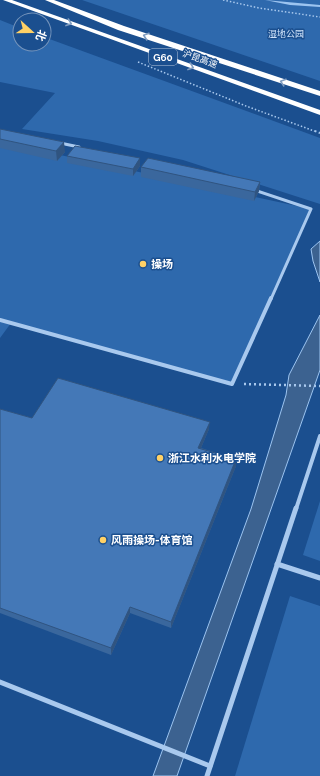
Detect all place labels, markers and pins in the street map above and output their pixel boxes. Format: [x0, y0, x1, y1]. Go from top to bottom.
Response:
place label: 操场 [151, 258, 173, 271]
marker: 操场 [138, 259, 148, 269]
place label: 浙江水利水电学院 [168, 452, 256, 465]
marker: 浙江水利水电学院 [155, 453, 165, 463]
place label: 风雨操场-体育馆 [111, 534, 193, 547]
marker: 风雨操场-体育馆 [98, 535, 108, 545]

